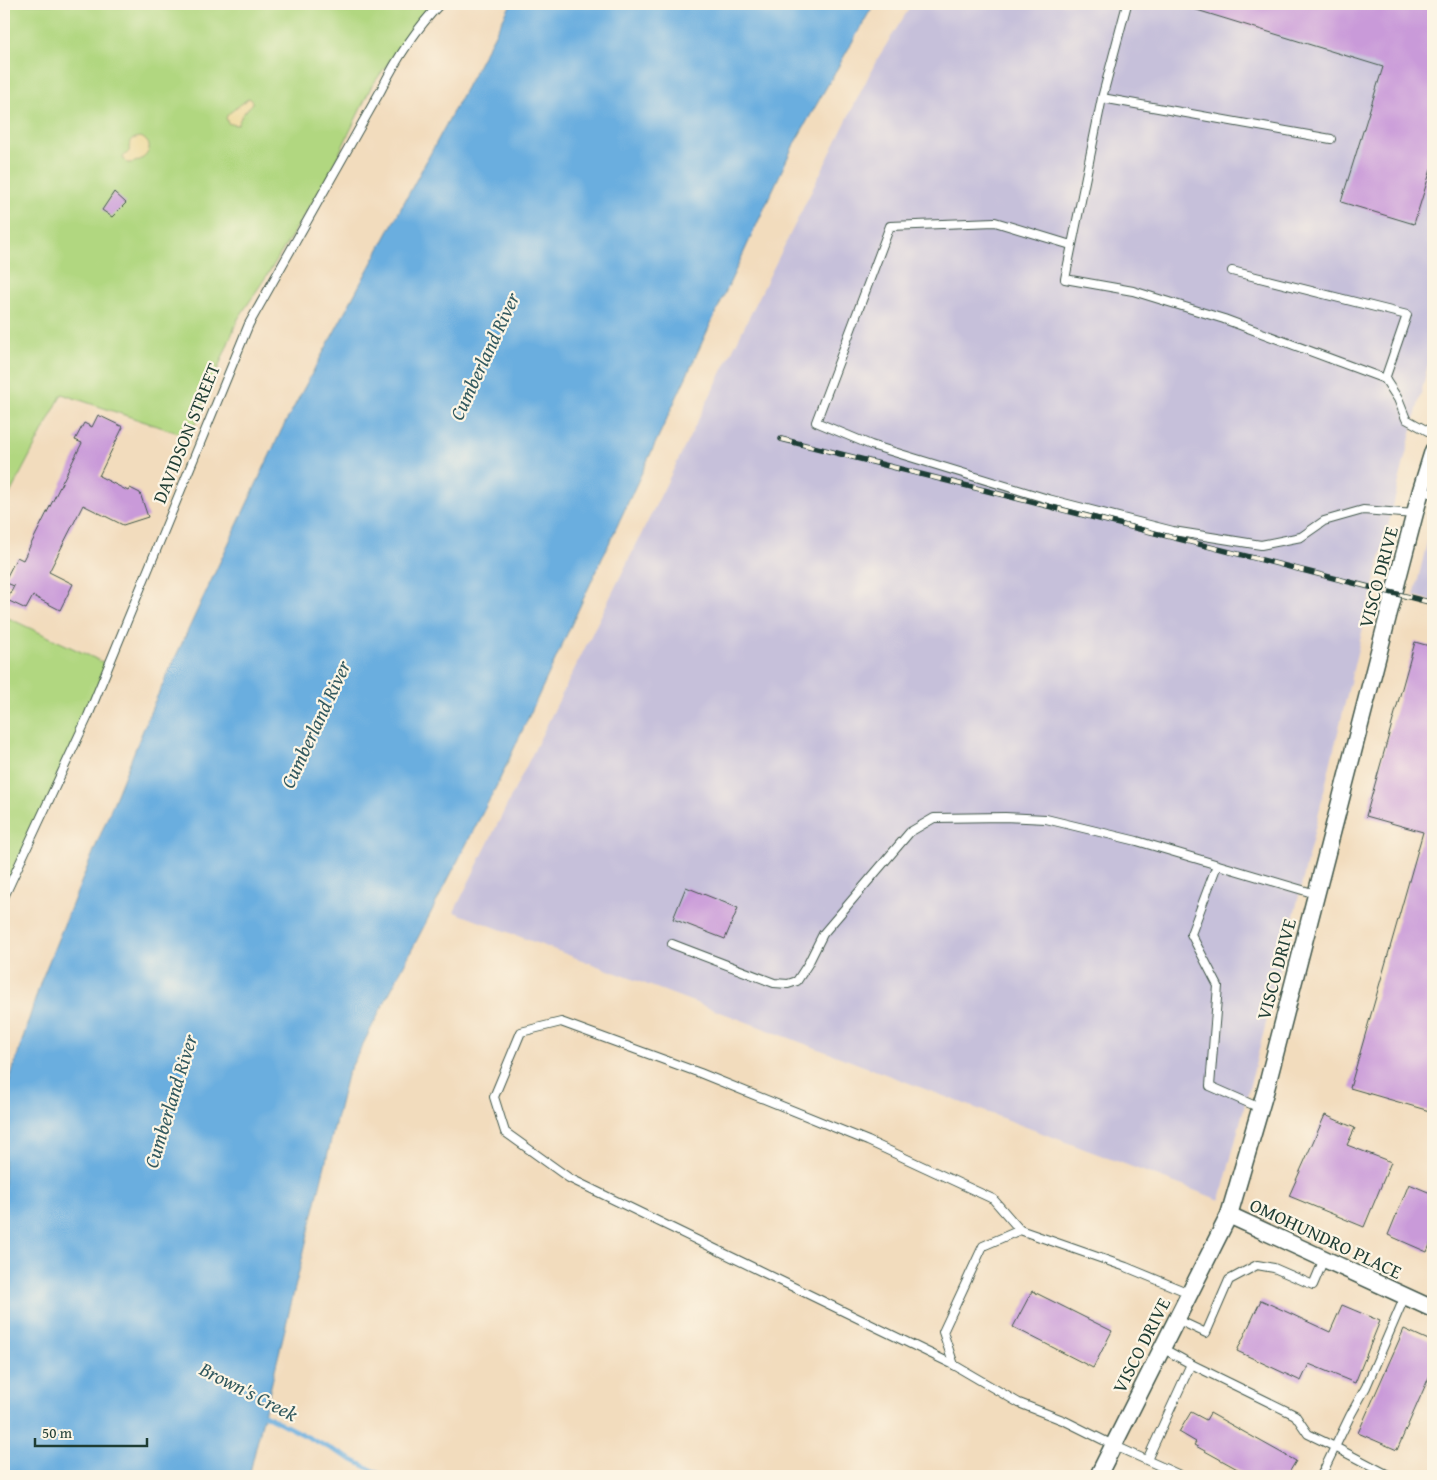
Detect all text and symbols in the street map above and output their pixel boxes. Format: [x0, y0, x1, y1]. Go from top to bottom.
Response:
water label: Cumberland River [442, 287, 527, 425]
street label: DAVIDSON STREET [145, 358, 227, 507]
street label: VISCO DRIVE [1351, 523, 1405, 631]
water label: Cumberland River [273, 655, 358, 793]
street label: VISCO DRIVE [1249, 915, 1303, 1023]
water label: Cumberland River [136, 1030, 204, 1171]
street label: OMOHUNDRO PLACE [1245, 1190, 1407, 1286]
street label: VISCO DRIVE [1105, 1292, 1177, 1398]
water label: Brown's Creek [194, 1354, 304, 1428]
scale bar [35, 1415, 148, 1447]
text: 50 m [42, 1422, 73, 1443]

